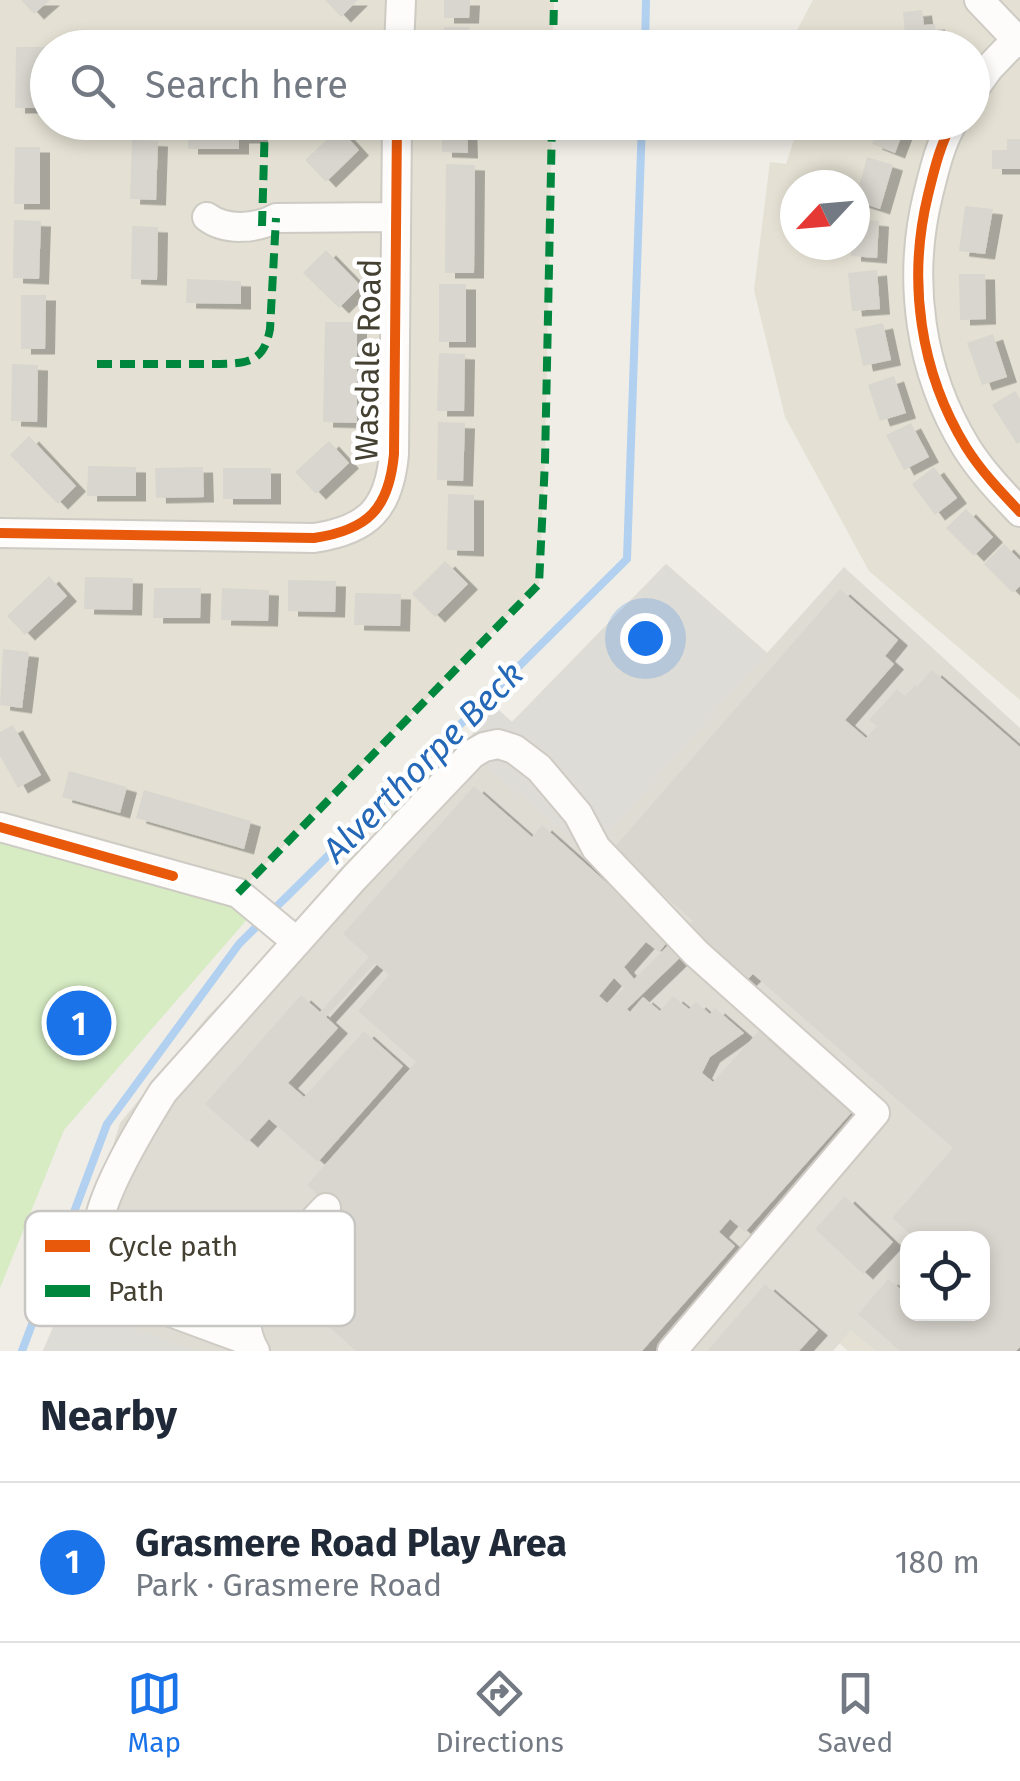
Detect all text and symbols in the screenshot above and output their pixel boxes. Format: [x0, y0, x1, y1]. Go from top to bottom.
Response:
search box [30, 30, 990, 140]
icon: search [65, 58, 120, 113]
text: Search here [145, 62, 348, 108]
north arrow [780, 170, 870, 260]
street label: Wasdale Road [347, 258, 389, 462]
your location [620, 613, 671, 664]
water label: Alverthorpe Beck [313, 653, 532, 872]
pin: 1 [46, 986, 112, 1060]
legend [25, 1211, 355, 1326]
text: Cycle path [108, 1230, 238, 1263]
map controls [900, 1231, 990, 1321]
button: locate [900, 1231, 990, 1321]
text: Path [108, 1275, 164, 1308]
text: Nearby [40, 1391, 177, 1441]
text: Grasmere Road Play Area [135, 1520, 567, 1566]
text: 1 [65, 1543, 80, 1581]
text: 180 m [895, 1543, 980, 1581]
text: Park · Grasmere Road [135, 1566, 442, 1604]
tab: Map [127, 1666, 182, 1759]
tab: Directions [435, 1666, 564, 1759]
tab: Saved [817, 1666, 893, 1759]

